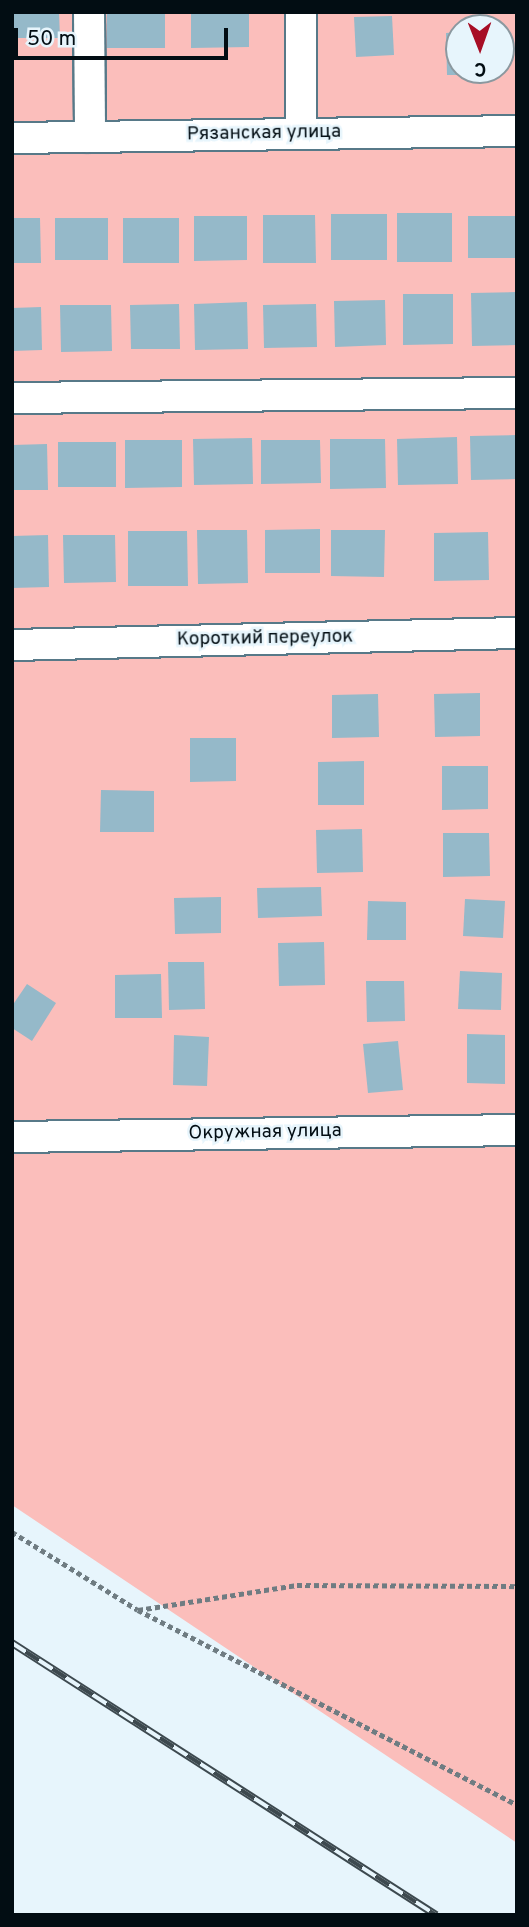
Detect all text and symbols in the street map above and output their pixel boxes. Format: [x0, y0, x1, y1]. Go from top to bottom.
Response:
scale bar [18, 14, 231, 58]
north arrow [445, 14, 515, 84]
text: 50 m [27, 26, 76, 53]
text: С [474, 56, 487, 80]
street label: Рязанская улица [187, 121, 341, 147]
street label: Короткий переулок [177, 626, 353, 652]
street label: Окружная улица [188, 1120, 342, 1146]

